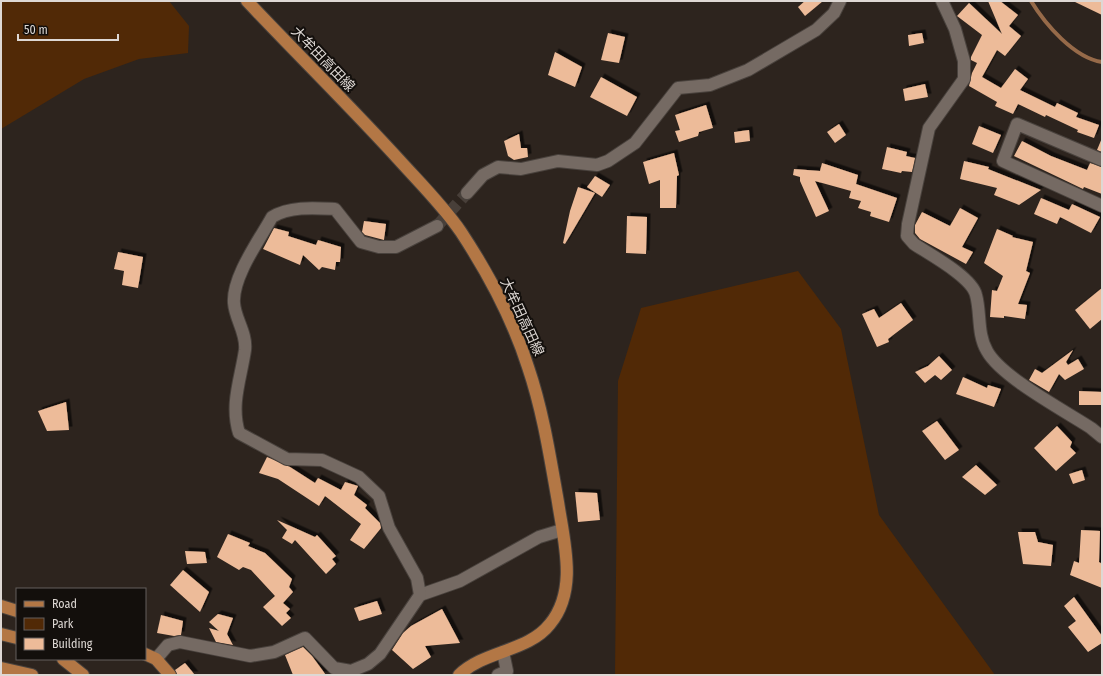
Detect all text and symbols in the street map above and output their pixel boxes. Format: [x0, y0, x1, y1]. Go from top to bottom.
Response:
scale bar [18, 16, 118, 42]
text: 50 m [24, 23, 48, 37]
street label: 大牟田高田線 [288, 23, 358, 95]
street label: 大牟田高田線 [497, 275, 547, 359]
legend [16, 588, 146, 660]
text: Road [52, 597, 77, 611]
text: Park [52, 617, 74, 631]
text: Building [52, 637, 93, 651]

